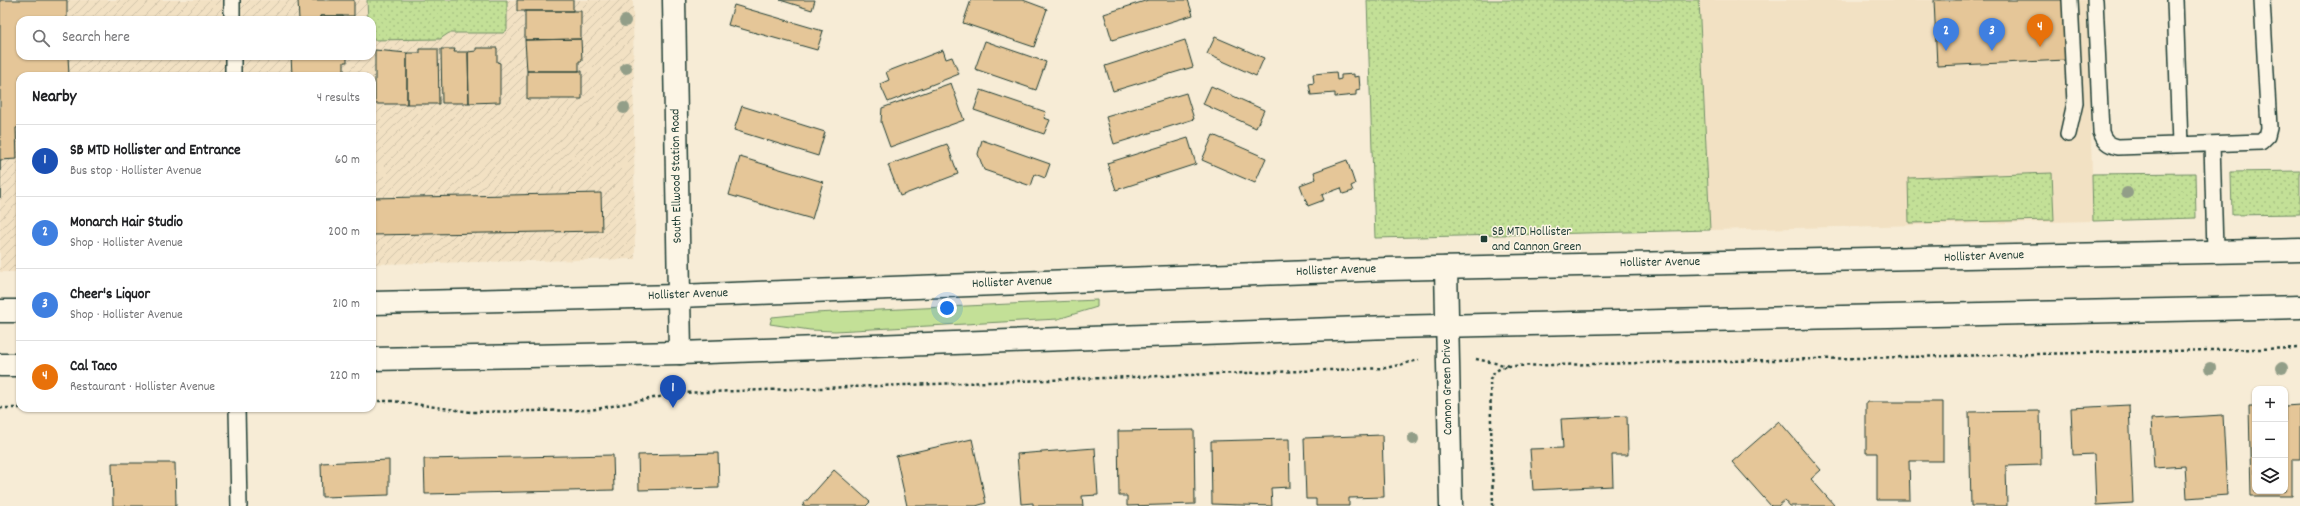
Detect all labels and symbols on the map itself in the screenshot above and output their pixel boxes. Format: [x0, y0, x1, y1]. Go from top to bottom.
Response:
pin: 4 [2027, 14, 2053, 47]
pin: 2 [1933, 18, 1959, 51]
pin: 3 [1979, 18, 2005, 51]
street label: South Ellwood Station Road [666, 108, 688, 244]
place label: SB MTD Hollister and Cannon Green [1492, 223, 1581, 257]
marker: SB MTD Hollister and Cannon Green [1479, 234, 1489, 244]
street label: Hollister Avenue [1944, 246, 2025, 268]
street label: Hollister Avenue [1620, 253, 1701, 273]
street label: Hollister Avenue [1296, 260, 1377, 282]
street label: Hollister Avenue [972, 272, 1053, 294]
street label: Hollister Avenue [648, 284, 729, 306]
your location [937, 298, 957, 318]
street label: Cannon Green Drive [1438, 338, 1458, 435]
pin: 1 [660, 375, 686, 408]

